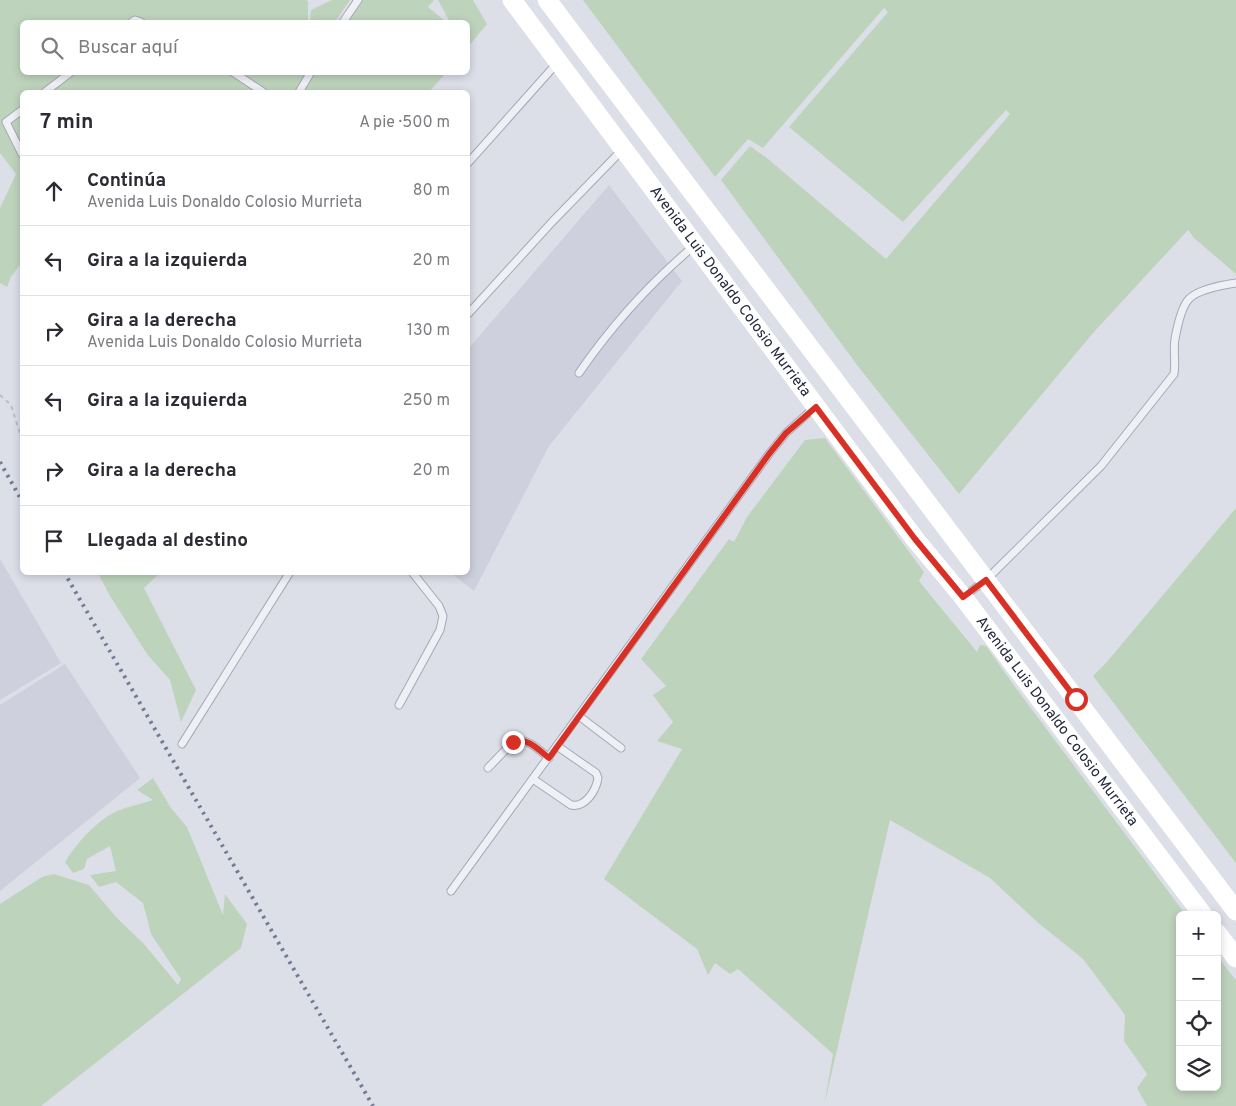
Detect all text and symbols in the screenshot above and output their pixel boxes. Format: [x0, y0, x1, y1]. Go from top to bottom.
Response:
search box [20, 20, 470, 75]
icon: search [38, 34, 66, 62]
text: Buscar aquí [78, 36, 178, 60]
text: 7 min [40, 109, 93, 136]
text: A pie · 500 m [359, 113, 450, 133]
text: Continúa [87, 169, 166, 193]
icon: ahead [40, 177, 68, 205]
text: 80 m [413, 181, 450, 201]
street label: Avenida Luis Donaldo Colosio Murrieta [645, 182, 815, 401]
text: Avenida Luis Donaldo Colosio Murrieta [87, 193, 362, 213]
icon: left [40, 247, 68, 275]
text: Gira a la izquierda [87, 249, 247, 273]
text: 20 m [413, 251, 450, 271]
text: Gira a la derecha [87, 309, 237, 333]
icon: right [40, 317, 68, 345]
text: 130 m [407, 321, 450, 341]
text: Avenida Luis Donaldo Colosio Murrieta [87, 333, 362, 353]
icon: left [40, 387, 68, 415]
text: Gira a la izquierda [87, 389, 247, 413]
text: 250 m [403, 391, 450, 411]
icon: right [40, 457, 68, 485]
text: Gira a la derecha [87, 459, 237, 483]
text: 20 m [413, 461, 450, 481]
icon: arrive [40, 527, 68, 555]
text: Llegada al destino [87, 529, 248, 553]
street label: Avenida Luis Donaldo Colosio Murrieta [971, 613, 1142, 830]
route start [1065, 688, 1088, 711]
route end [502, 731, 525, 754]
map controls [1176, 911, 1221, 1091]
button: + [1176, 911, 1221, 956]
button: − [1176, 956, 1221, 1001]
button: locate [1176, 1001, 1221, 1046]
button: layers [1176, 1046, 1221, 1091]

